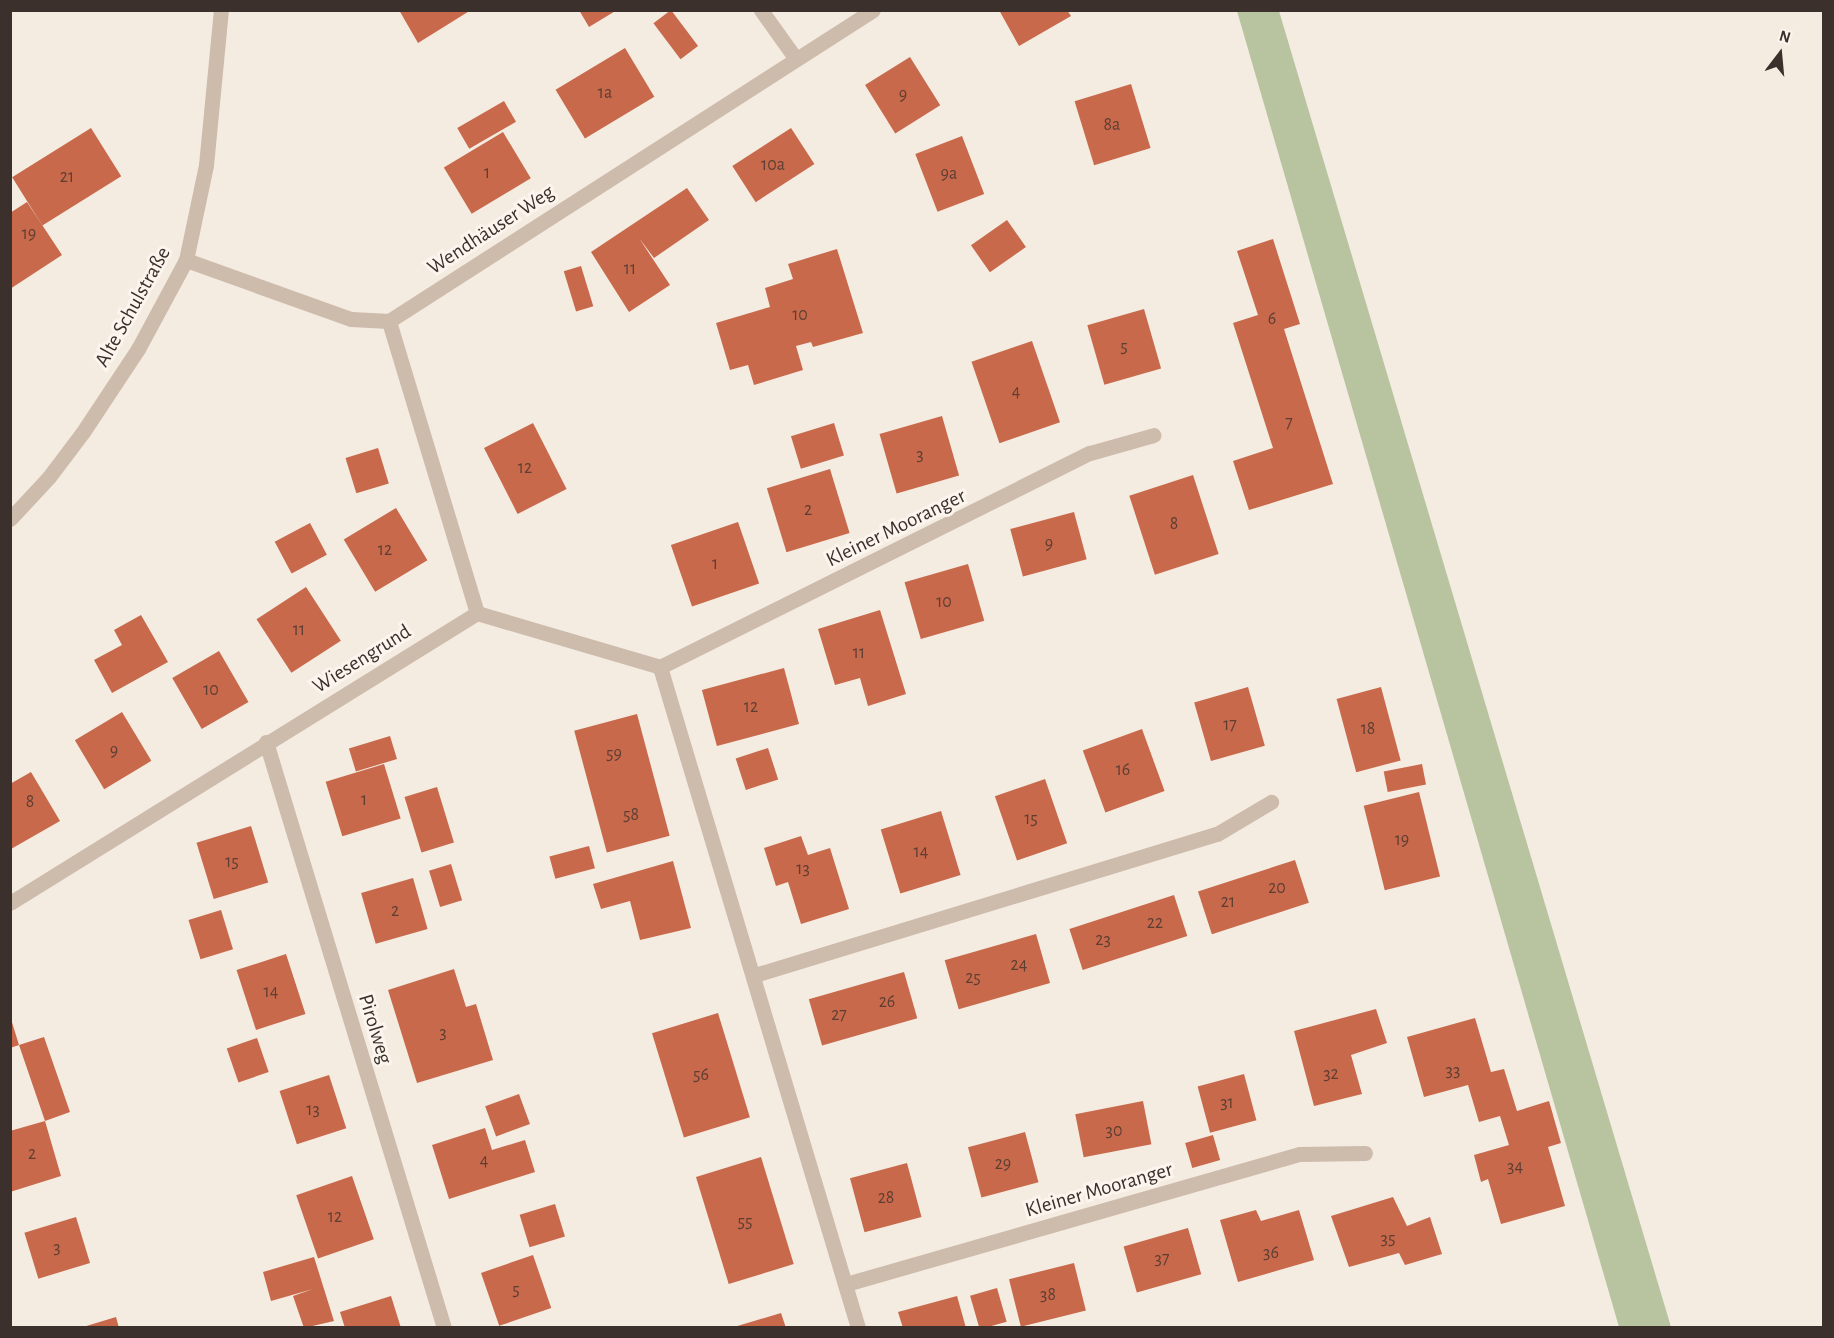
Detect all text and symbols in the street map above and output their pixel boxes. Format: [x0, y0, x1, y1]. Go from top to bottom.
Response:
north arrow [1750, 24, 1810, 84]
text: N [1777, 27, 1793, 46]
house number: 1a [598, 82, 612, 104]
house number: 9 [899, 84, 907, 106]
house number: 8a [1104, 114, 1120, 136]
house number: 10a [761, 154, 785, 176]
house number: 1 [484, 162, 490, 184]
house number: 9a [941, 163, 957, 185]
house number: 21 [60, 166, 74, 188]
street label: Wendhäuser Weg [423, 180, 559, 280]
house number: 19 [22, 223, 36, 245]
street label: Alte Schulstraße [90, 243, 176, 371]
house number: 11 [624, 258, 636, 280]
house number: 10 [792, 304, 808, 326]
house number: 6 [1268, 308, 1276, 330]
house number: 5 [1120, 336, 1128, 358]
house number: 4 [1012, 381, 1020, 403]
house number: 7 [1285, 412, 1293, 434]
house number: 3 [916, 444, 924, 466]
house number: 12 [518, 457, 532, 479]
street label: Kleiner Mooranger [822, 483, 970, 573]
house number: 2 [804, 499, 812, 521]
house number: 8 [1170, 513, 1178, 535]
house number: 9 [1045, 533, 1053, 555]
house number: 12 [378, 539, 392, 561]
house number: 1 [712, 553, 718, 575]
house number: 10 [936, 591, 952, 613]
house number: 11 [293, 619, 305, 641]
street label: Wiesengrund [308, 619, 416, 699]
house number: 11 [853, 642, 865, 664]
house number: 10 [203, 679, 219, 701]
house number: 12 [744, 696, 758, 718]
house number: 17 [1223, 714, 1237, 736]
house number: 18 [1361, 718, 1375, 740]
house number: 9 [110, 740, 118, 762]
house number: 59 [606, 743, 622, 765]
house number: 16 [1116, 759, 1130, 781]
house number: 1 [361, 789, 367, 811]
house number: 8 [26, 791, 34, 813]
house number: 58 [623, 804, 639, 826]
house number: 15 [1024, 808, 1038, 830]
house number: 19 [1395, 829, 1409, 851]
house number: 14 [914, 841, 928, 863]
house number: 15 [225, 851, 239, 873]
house number: 13 [796, 858, 810, 880]
house number: 20 [1268, 877, 1286, 899]
house number: 21 [1221, 891, 1235, 913]
house number: 2 [391, 900, 399, 922]
house number: 22 [1147, 912, 1163, 934]
house number: 23 [1095, 929, 1111, 951]
house number: 24 [1011, 954, 1027, 976]
house number: 25 [965, 967, 981, 989]
house number: 14 [264, 981, 278, 1003]
street label: Pirolweg [352, 991, 398, 1067]
house number: 26 [879, 991, 895, 1013]
house number: 27 [831, 1004, 847, 1026]
house number: 3 [439, 1022, 447, 1044]
house number: 33 [1446, 1060, 1460, 1082]
house number: 32 [1323, 1063, 1339, 1085]
house number: 56 [693, 1064, 709, 1086]
house number: 31 [1220, 1092, 1234, 1114]
house number: 13 [306, 1099, 320, 1121]
house number: 30 [1106, 1120, 1122, 1142]
house number: 2 [28, 1143, 36, 1165]
house number: 4 [480, 1150, 488, 1172]
house number: 29 [995, 1153, 1011, 1175]
house number: 34 [1507, 1156, 1523, 1178]
street label: Kleiner Mooranger [1022, 1157, 1176, 1223]
house number: 28 [878, 1187, 894, 1209]
house number: 12 [328, 1206, 342, 1228]
house number: 55 [737, 1211, 753, 1233]
house number: 35 [1381, 1228, 1395, 1250]
house number: 3 [53, 1237, 61, 1259]
house number: 36 [1263, 1242, 1279, 1264]
house number: 37 [1155, 1248, 1169, 1270]
house number: 5 [512, 1279, 520, 1301]
house number: 38 [1040, 1284, 1056, 1306]

